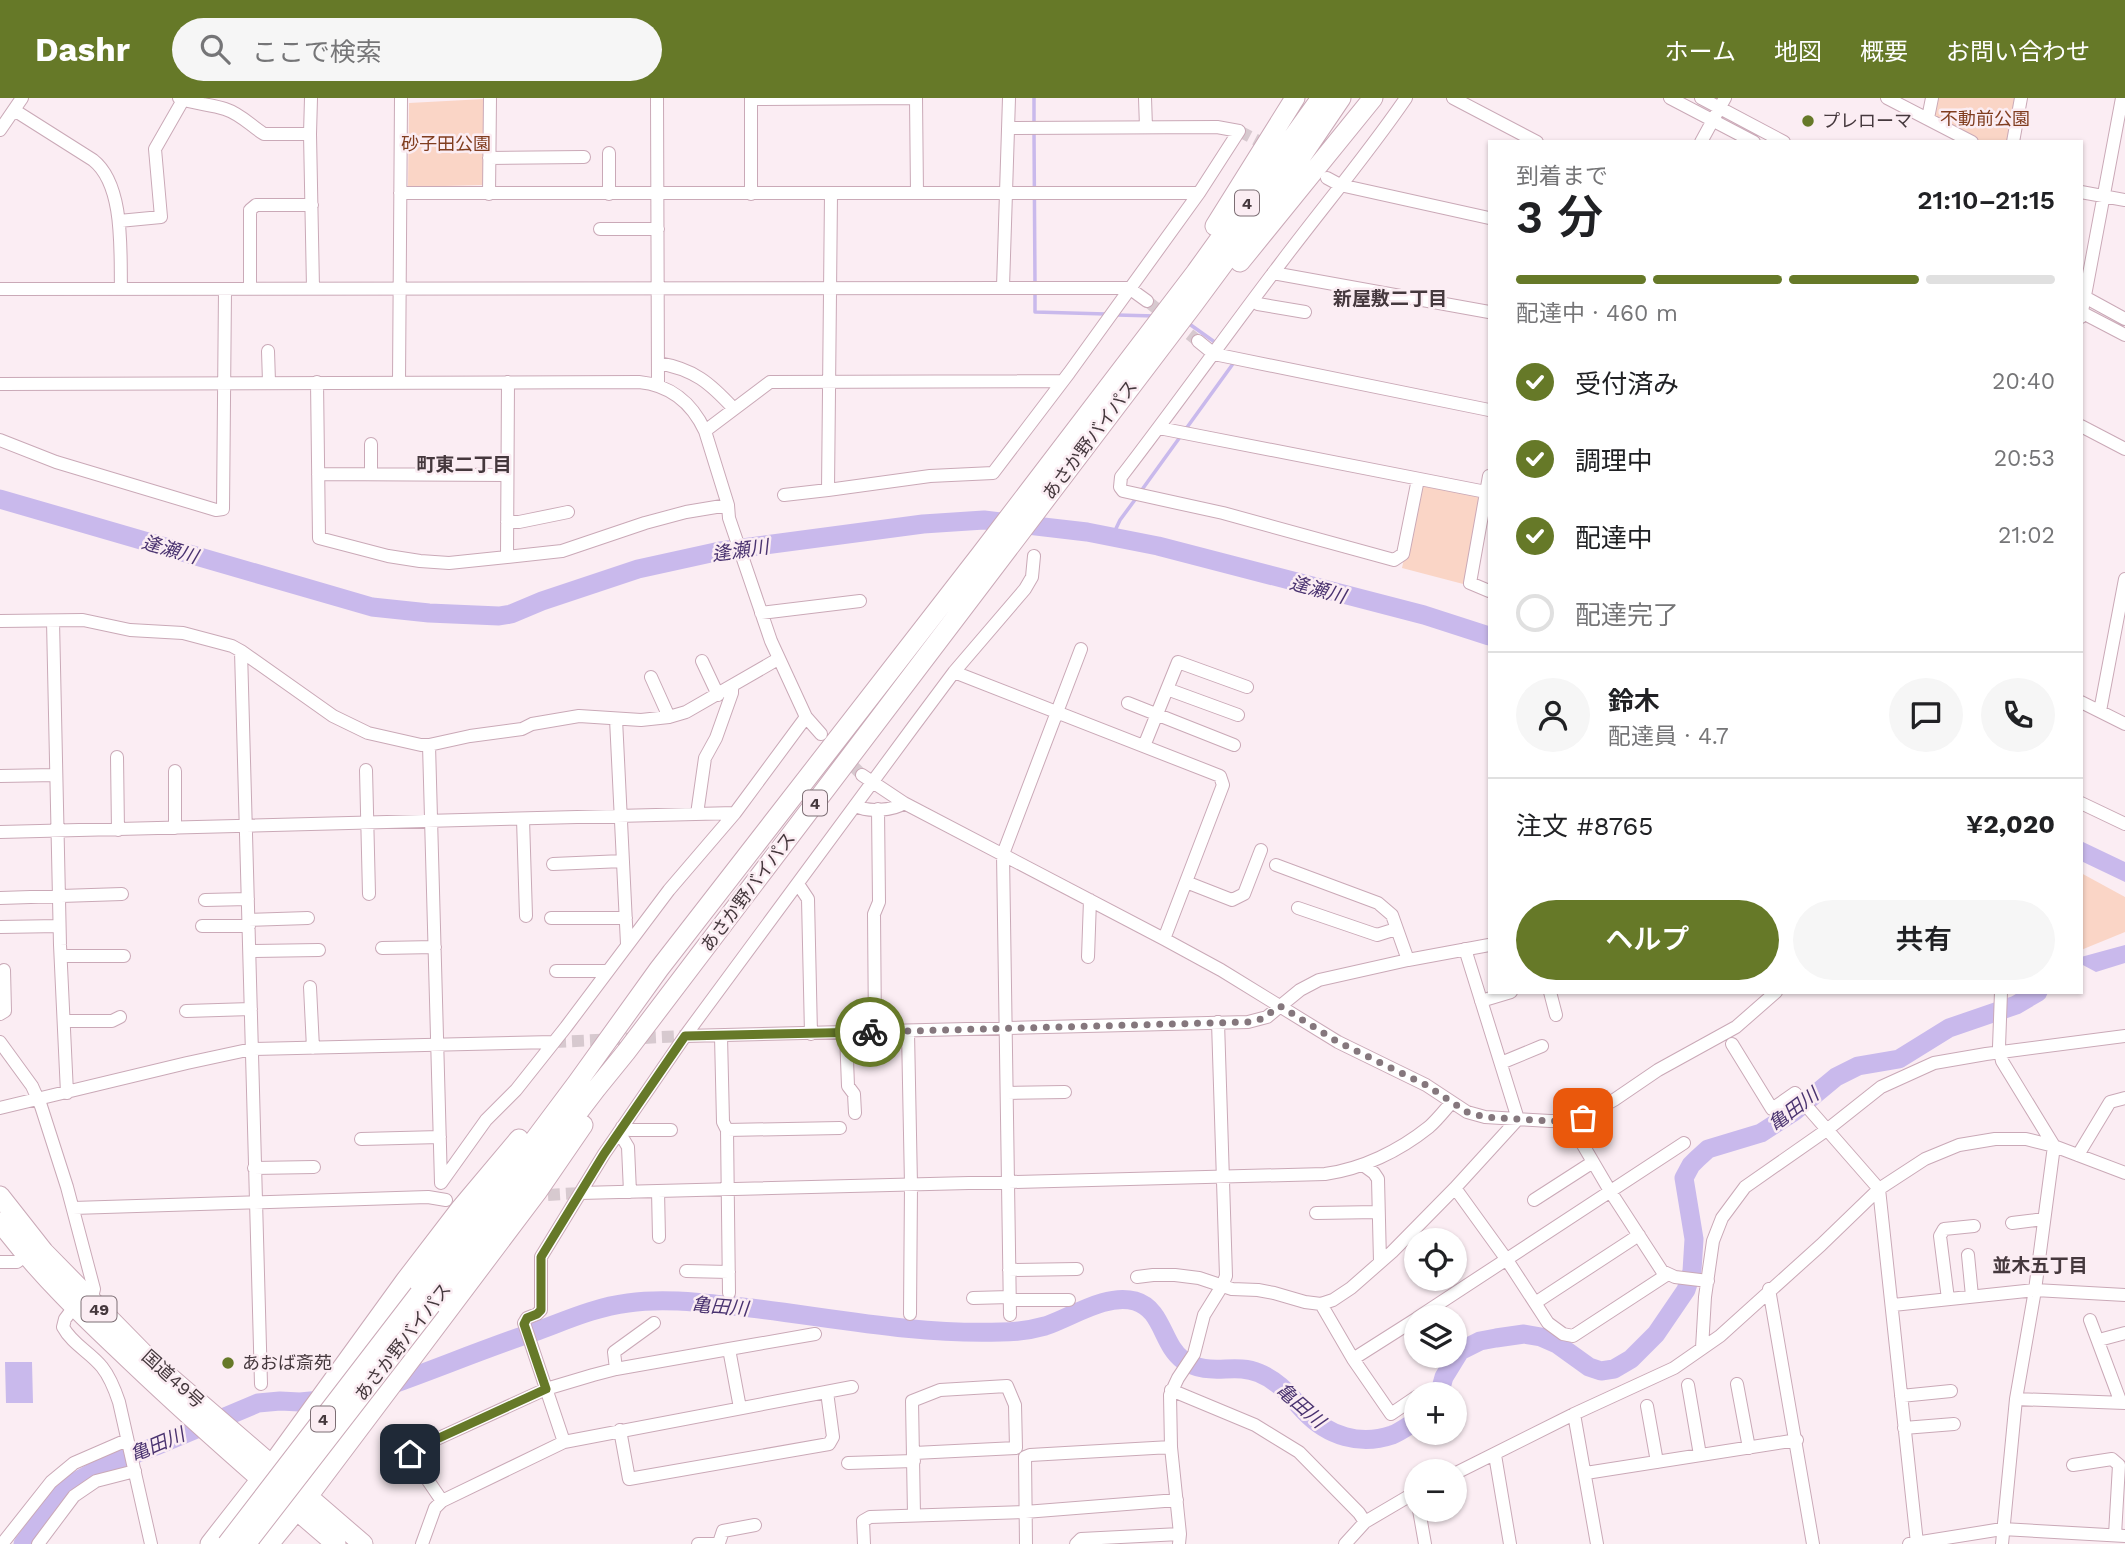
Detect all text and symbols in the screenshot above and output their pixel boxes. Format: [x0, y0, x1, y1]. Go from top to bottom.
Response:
search box [172, 18, 662, 81]
text: Dashr [35, 30, 130, 69]
icon: search [196, 30, 234, 68]
text: ここで検索 [252, 37, 382, 67]
text: ホーム [1665, 38, 1736, 66]
text: 地図 [1774, 38, 1822, 66]
text: 概要 [1860, 38, 1908, 66]
text: お問い合わせ [1946, 38, 2090, 66]
park label: 不動前公園 [1940, 108, 2030, 129]
place label: プレローマ [1822, 110, 1912, 131]
marker: プレローマ [1800, 113, 1816, 129]
park label: 砂子田公園 [401, 133, 491, 154]
text: 到着まで [1516, 163, 1608, 190]
text: 21:10–21:15 [1917, 185, 2055, 215]
road number: 4 [1235, 190, 1259, 216]
text: 3 分 [1516, 190, 1603, 244]
district label: 新屋敷二丁目 [1333, 287, 1447, 310]
text: 配達中 · 460 m [1516, 300, 1678, 327]
icon: check [1516, 363, 1554, 401]
text: 20:40 [1992, 368, 2055, 395]
text: 受付済み [1575, 369, 1679, 399]
street label: あさか野バイパス [1038, 376, 1141, 503]
icon: check [1516, 440, 1554, 478]
text: 20:53 [1994, 445, 2055, 472]
text: 調理中 [1575, 446, 1653, 476]
district label: 町東二丁目 [416, 453, 512, 476]
icon: check [1516, 517, 1554, 555]
text: 21:02 [1998, 522, 2055, 549]
text: 配達中 [1575, 523, 1653, 553]
water label: 逢瀬川 [139, 531, 202, 569]
water label: 逢瀬川 [710, 535, 772, 566]
water label: 逢瀬川 [1287, 571, 1350, 608]
text: 配達完了 [1575, 600, 1679, 630]
button: person [1516, 678, 1590, 752]
button: chat [1889, 678, 1963, 752]
button: phone [1981, 678, 2055, 752]
text: 鈴木 [1608, 686, 1660, 716]
text: 配達員 · 4.7 [1608, 723, 1729, 750]
road number: 4 [803, 790, 827, 816]
text: ¥2,020 [1966, 809, 2055, 839]
text: 注文 #8765 [1516, 811, 1653, 841]
street label: あさか野バイパス [696, 828, 799, 955]
button: ヘルプ [1516, 900, 1779, 980]
button: 共有 [1793, 900, 2055, 980]
courier [835, 997, 905, 1067]
icon: bike [851, 1013, 889, 1051]
water label: 亀田川 [1764, 1082, 1825, 1136]
pin [1553, 1088, 1613, 1148]
icon: bag [1564, 1099, 1602, 1137]
map controls [1404, 1228, 1467, 1522]
button: locate [1404, 1228, 1467, 1291]
district label: 並木五丁目 [1992, 1254, 2088, 1277]
street label: あさか野バイパス [350, 1279, 455, 1405]
water label: 亀田川 [691, 1293, 751, 1321]
road number: 49 [82, 1296, 116, 1322]
button: layers [1404, 1305, 1467, 1368]
street label: 国道49号 [138, 1345, 209, 1412]
place label: あおば斎苑 [242, 1352, 332, 1373]
marker: あおば斎苑 [220, 1355, 236, 1371]
water label: 亀田川 [1272, 1378, 1331, 1434]
button: + [1404, 1382, 1467, 1445]
road number: 4 [311, 1406, 335, 1432]
water label: 亀田川 [126, 1422, 190, 1466]
pin [380, 1424, 440, 1484]
icon: home [391, 1435, 429, 1473]
button: − [1404, 1459, 1467, 1522]

